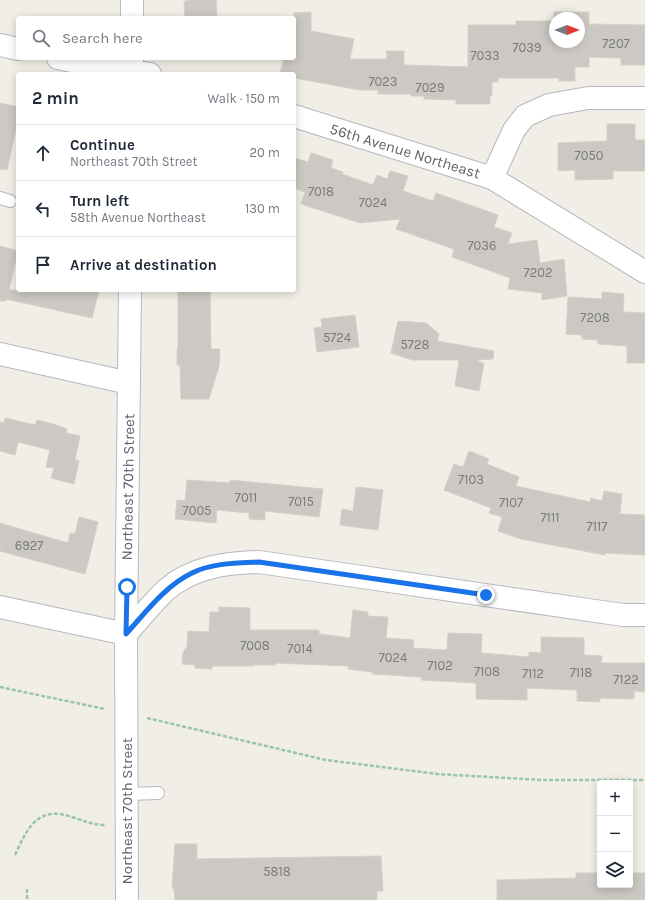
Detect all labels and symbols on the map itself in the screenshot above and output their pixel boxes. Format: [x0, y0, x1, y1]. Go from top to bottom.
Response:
north arrow [549, 12, 585, 48]
house number: 7207 [602, 36, 630, 51]
house number: 7039 [512, 40, 542, 55]
house number: 7033 [470, 48, 500, 63]
house number: 7023 [368, 74, 398, 89]
house number: 7029 [416, 80, 444, 95]
street label: 56th Avenue Northeast [328, 120, 483, 183]
house number: 7050 [575, 148, 604, 163]
house number: 7018 [308, 184, 334, 199]
house number: 7024 [359, 195, 387, 210]
house number: 7036 [468, 238, 496, 253]
house number: 7202 [524, 265, 552, 280]
house number: 7208 [580, 310, 610, 325]
house number: 5724 [323, 330, 351, 345]
house number: 5728 [401, 337, 429, 352]
street label: Northeast 70th Street [118, 413, 138, 561]
house number: 7103 [458, 472, 484, 487]
house number: 7011 [235, 490, 257, 505]
house number: 7015 [288, 494, 314, 509]
house number: 7107 [499, 495, 523, 510]
house number: 7005 [183, 503, 211, 518]
house number: 7111 [541, 510, 560, 525]
house number: 7117 [587, 519, 607, 534]
house number: 6927 [15, 538, 43, 553]
route start [118, 578, 136, 596]
route end [477, 586, 495, 604]
house number: 7008 [240, 638, 270, 653]
house number: 7014 [287, 641, 313, 656]
house number: 7024 [379, 650, 407, 665]
house number: 7102 [427, 658, 453, 673]
house number: 7108 [474, 664, 500, 679]
house number: 7118 [570, 665, 592, 680]
house number: 7112 [522, 666, 544, 681]
house number: 7122 [613, 672, 639, 687]
street label: Northeast 70th Street [118, 737, 136, 885]
house number: 5818 [263, 864, 291, 879]

